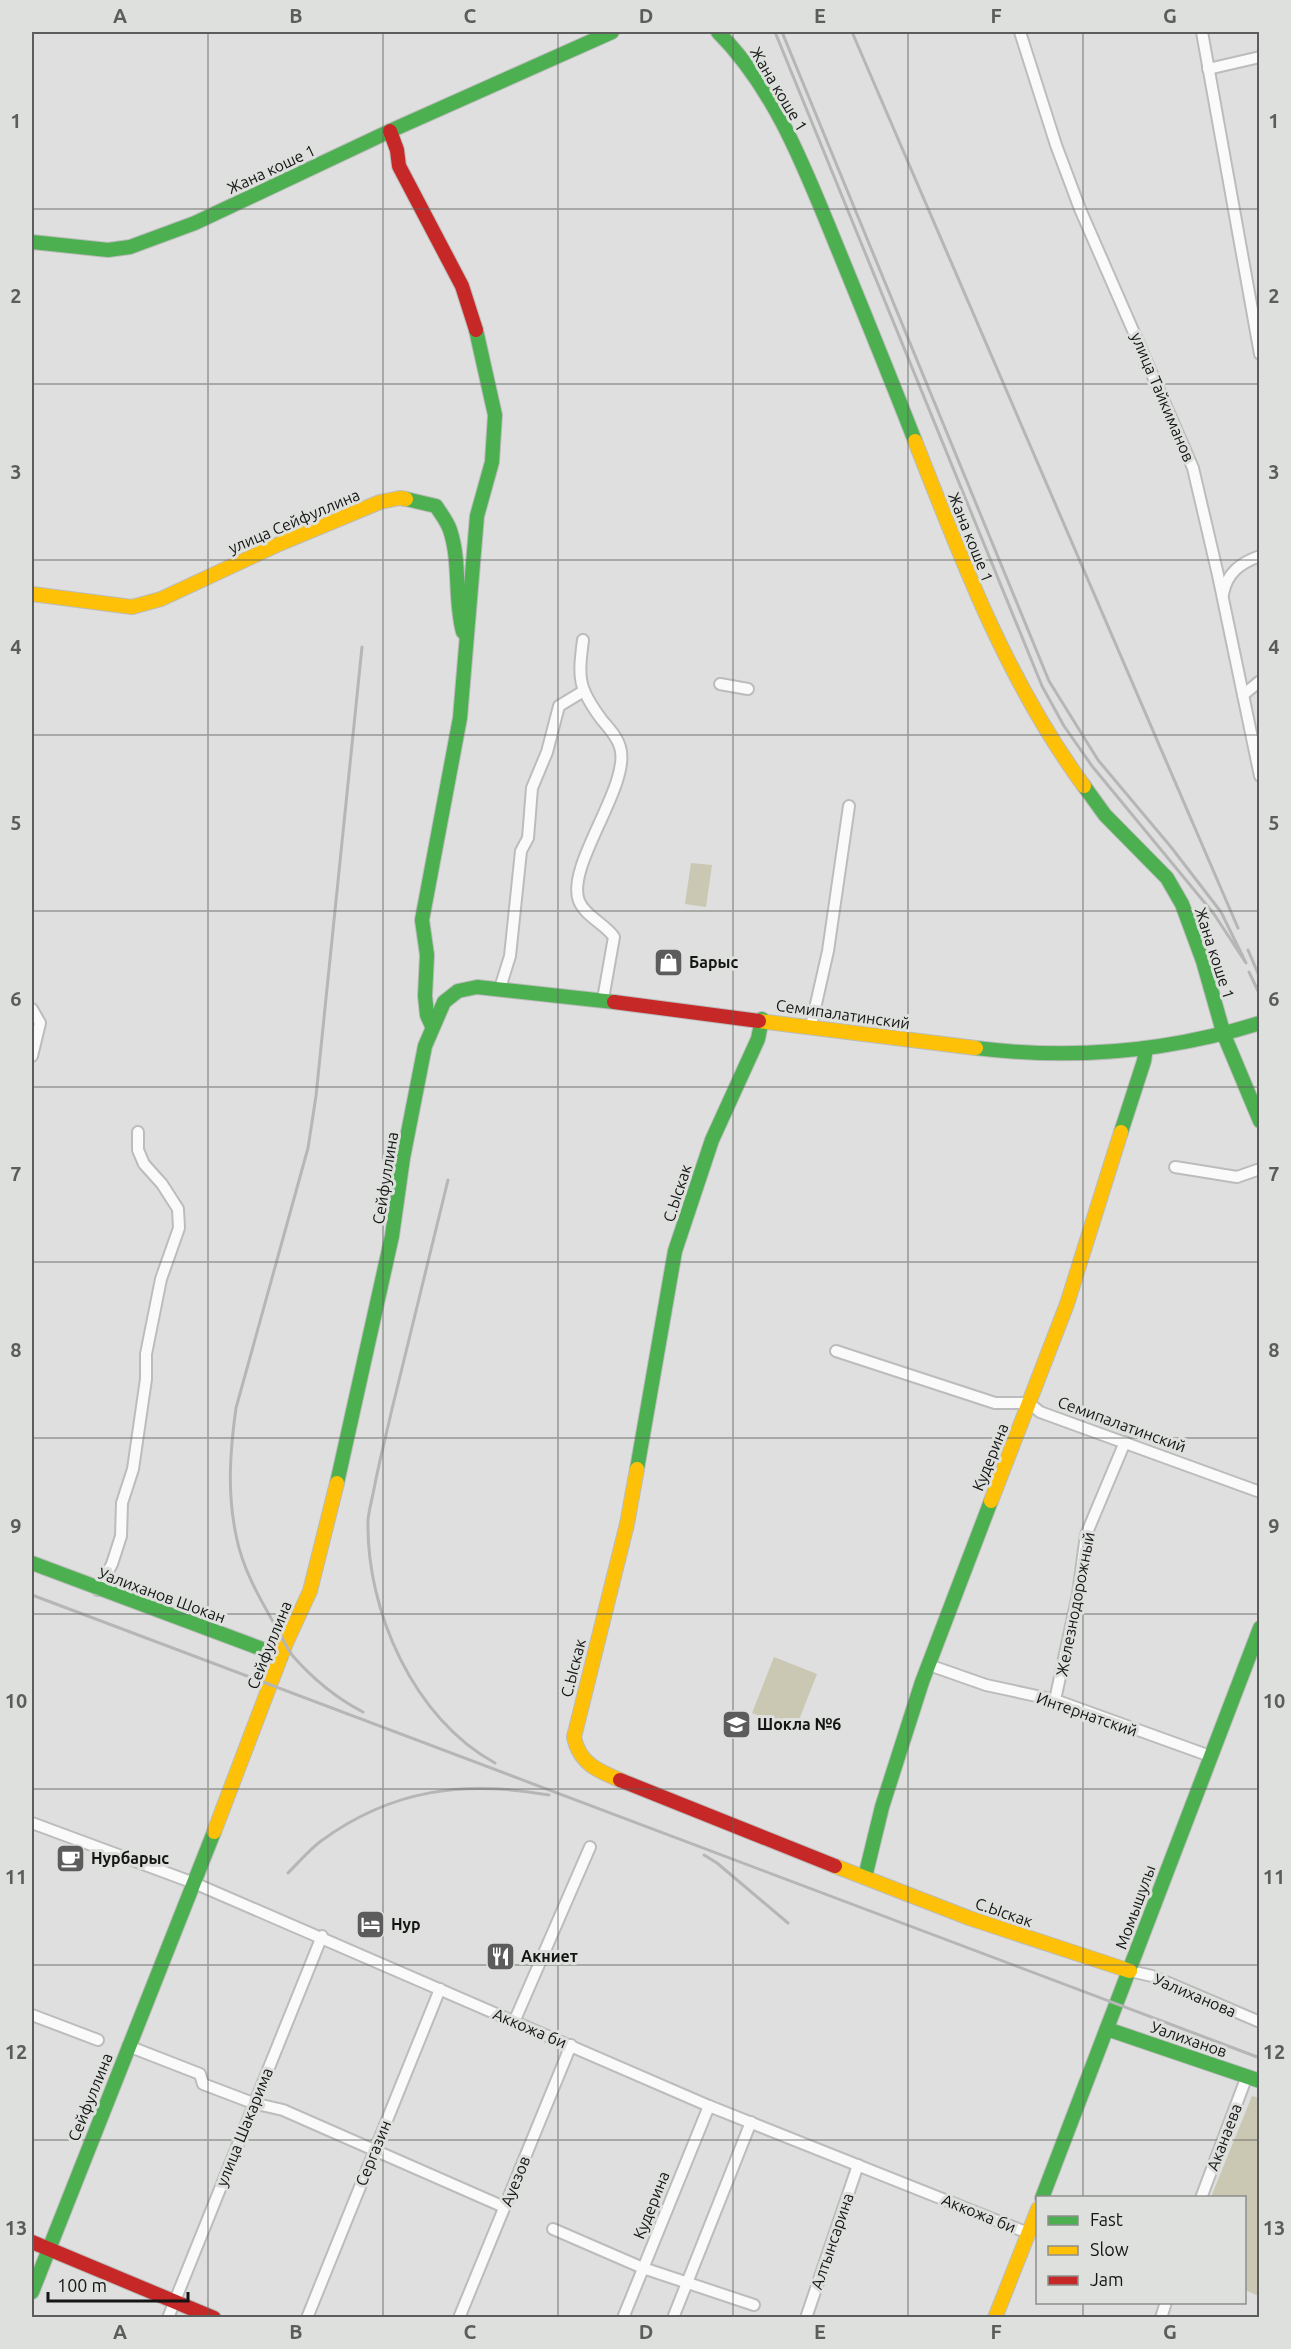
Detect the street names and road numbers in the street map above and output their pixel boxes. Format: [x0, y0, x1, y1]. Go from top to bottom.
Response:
street label: Жана коше 1 [747, 44, 811, 134]
street label: Жана коше 1 [224, 141, 318, 197]
street label: улица Тайкиманов [1128, 330, 1198, 464]
street label: улица Сейфуллина [226, 485, 362, 557]
street label: Жана коше 1 [945, 490, 997, 584]
street label: Жана коше 1 [1192, 905, 1238, 1001]
street label: Семипалатинский [775, 996, 911, 1032]
street label: Сейфуллина [369, 1130, 401, 1226]
street label: С.Ыскак [659, 1162, 695, 1224]
street label: Семипалатинский [1055, 1392, 1189, 1456]
street label: Кудерина [968, 1421, 1012, 1493]
street label: Железнодорожный [1052, 1530, 1098, 1678]
street label: Уалиханов Шокан [96, 1564, 228, 1626]
street label: Сейфуллина [243, 1598, 295, 1692]
street label: С.Ыскак [557, 1637, 589, 1699]
street label: Интернатский [1034, 1688, 1140, 1740]
street label: Момышулы [1111, 1862, 1159, 1952]
street label: С.Ыскак [973, 1894, 1035, 1930]
street label: Уалиханова [1151, 1970, 1239, 2020]
street label: Аккожа би [490, 2004, 570, 2052]
street label: Уалиханов [1148, 2018, 1230, 2060]
street label: Сейфуллина [64, 2050, 116, 2144]
street label: улица Шакарима [212, 2065, 276, 2189]
street label: Аканаева [1203, 2101, 1245, 2173]
street label: Сергазин [352, 2118, 394, 2188]
street label: Ауезов [497, 2153, 533, 2209]
street label: Кудерина [629, 2169, 673, 2241]
street label: Аккожа би [939, 2190, 1019, 2236]
street label: Алтынсарина [807, 2191, 857, 2291]

